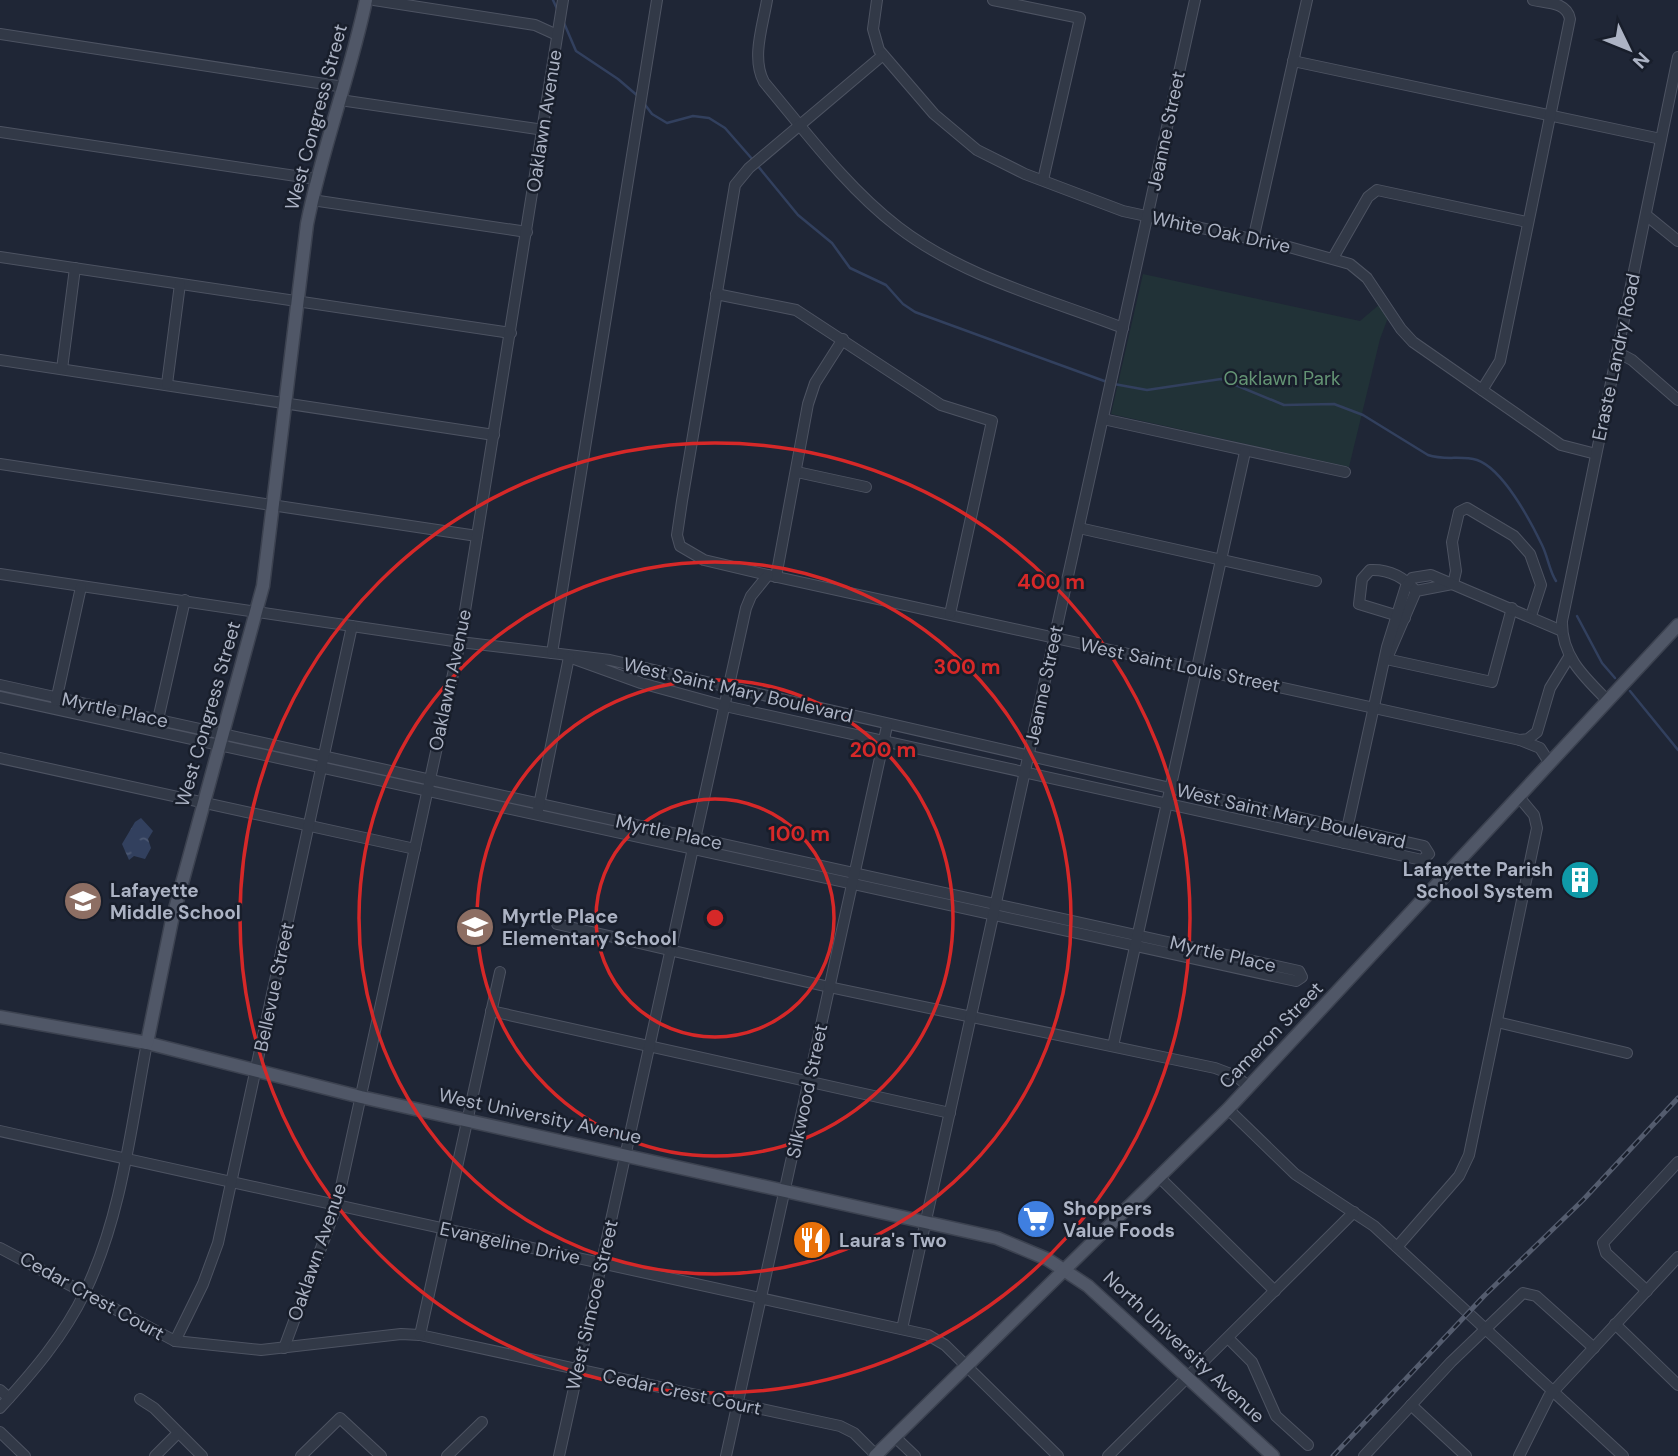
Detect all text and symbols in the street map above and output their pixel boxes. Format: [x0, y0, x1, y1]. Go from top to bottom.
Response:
north arrow [1594, 14, 1664, 84]
street label: West Congress Street [279, 21, 353, 213]
text: N [1627, 47, 1655, 74]
street label: Oaklawn Avenue [520, 48, 568, 194]
street label: Jeanne Street [1141, 69, 1191, 193]
street label: White Oak Drive [1149, 205, 1293, 259]
street label: Eraste Landry Road [1586, 271, 1646, 443]
park label: Oaklawn Park [1224, 366, 1341, 391]
text: 400 m [1017, 568, 1085, 596]
street label: Oaklawn Avenue [423, 607, 477, 753]
street label: West Congress Street [170, 618, 246, 810]
street label: Jeanne Street [1019, 623, 1069, 747]
street label: West Saint Louis Street [1078, 632, 1282, 698]
street label: West Saint Mary Boulevard [621, 651, 855, 729]
text: 300 m [934, 653, 1000, 681]
street label: Myrtle Place [59, 687, 171, 733]
text: 200 m [850, 736, 916, 764]
street label: West Saint Mary Boulevard [1174, 777, 1408, 855]
street label: Myrtle Place [613, 809, 725, 855]
text: 100 m [768, 820, 830, 848]
place label: Lafayette Parish School System [1403, 857, 1553, 904]
building icon: Lafayette Parish School System [1559, 859, 1601, 901]
place label: Lafayette Middle School [110, 878, 241, 925]
school or university icon: Lafayette Middle School [62, 880, 104, 922]
place label: Myrtle Place Elementary School [502, 904, 677, 951]
school or university icon: Myrtle Place Elementary School [454, 906, 496, 948]
centre of rings [703, 906, 727, 930]
street label: Bellevue Street [248, 920, 300, 1054]
street label: Myrtle Place [1167, 930, 1279, 978]
street label: Cameron Street [1214, 976, 1328, 1094]
street label: Silkwood Street [781, 1021, 833, 1161]
street label: West University Avenue [436, 1082, 644, 1150]
street label: Oaklawn Avenue [282, 1180, 352, 1324]
place label: Shoppers Value Foods [1063, 1196, 1175, 1243]
supermarket icon: Shoppers Value Foods [1015, 1198, 1057, 1240]
street label: Evangeline Drive [437, 1216, 583, 1270]
street label: West Simcoe Street [560, 1217, 624, 1393]
restaurant icon: Laura's Two [791, 1219, 833, 1261]
place label: Laura's Two [839, 1228, 947, 1253]
street label: Cedar Crest Court [15, 1246, 169, 1346]
street label: North University Avenue [1098, 1266, 1270, 1428]
street label: Cedar Crest Court [600, 1363, 764, 1421]

